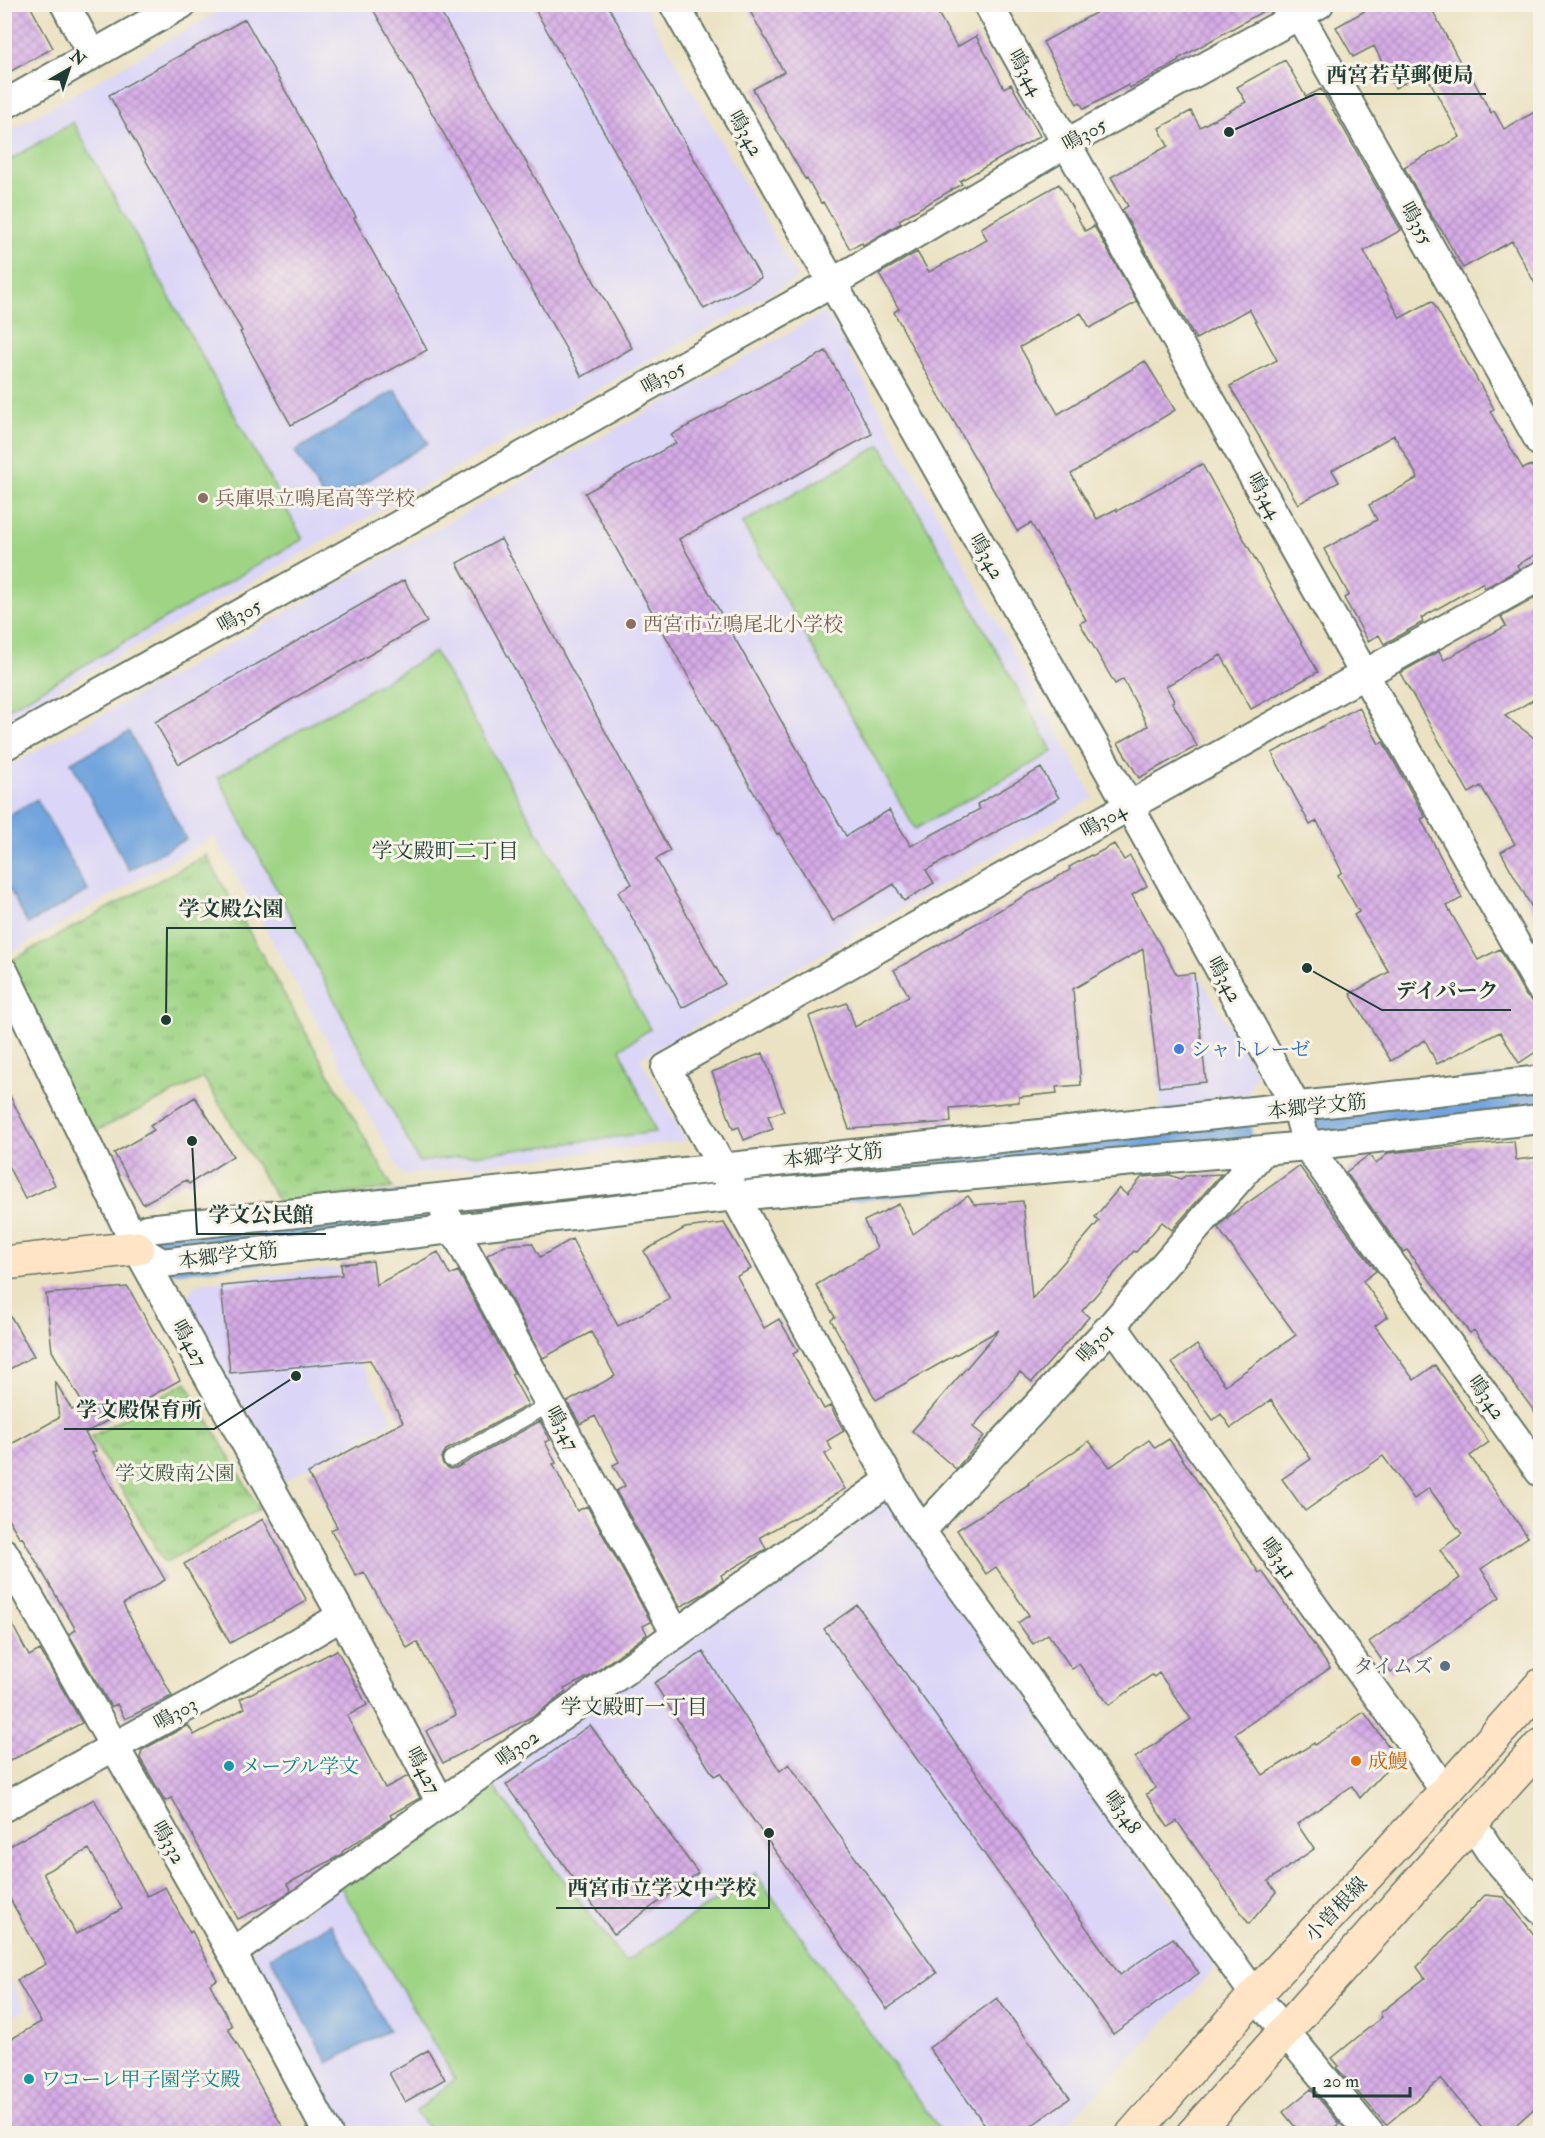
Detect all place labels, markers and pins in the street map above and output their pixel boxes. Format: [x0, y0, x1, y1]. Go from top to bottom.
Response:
callout: 西宮若草郵便局 [1315, 55, 1486, 94]
place label: 兵庫県立鳴尾高等学校 [215, 486, 415, 511]
marker: 兵庫県立鳴尾高等学校 [196, 491, 210, 505]
place label: 西宮市立鳴尾北小学校 [643, 612, 843, 637]
marker: 西宮市立鳴尾北小学校 [624, 617, 638, 631]
callout: 学文殿公園 [167, 889, 296, 928]
callout: デイパーク [1382, 971, 1511, 1010]
place label: シャトレーゼ [1191, 1037, 1310, 1062]
marker: シャトレーゼ [1172, 1042, 1186, 1056]
callout: 学文公民館 [197, 1195, 326, 1234]
callout: 学文殿保育所 [64, 1390, 214, 1429]
place label: タイムズ [1353, 1654, 1433, 1679]
marker: タイムズ [1438, 1659, 1452, 1673]
place label: 成鰻 [1368, 1749, 1408, 1774]
place label: メープル学文 [241, 1754, 359, 1779]
marker: 成鰻 [1349, 1754, 1363, 1768]
marker: メープル学文 [222, 1759, 236, 1773]
callout: 西宮市立学文中学校 [556, 1869, 769, 1908]
place label: ワコーレ甲子園学文殿 [41, 2067, 241, 2092]
marker: ワコーレ甲子園学文殿 [22, 2072, 36, 2086]

